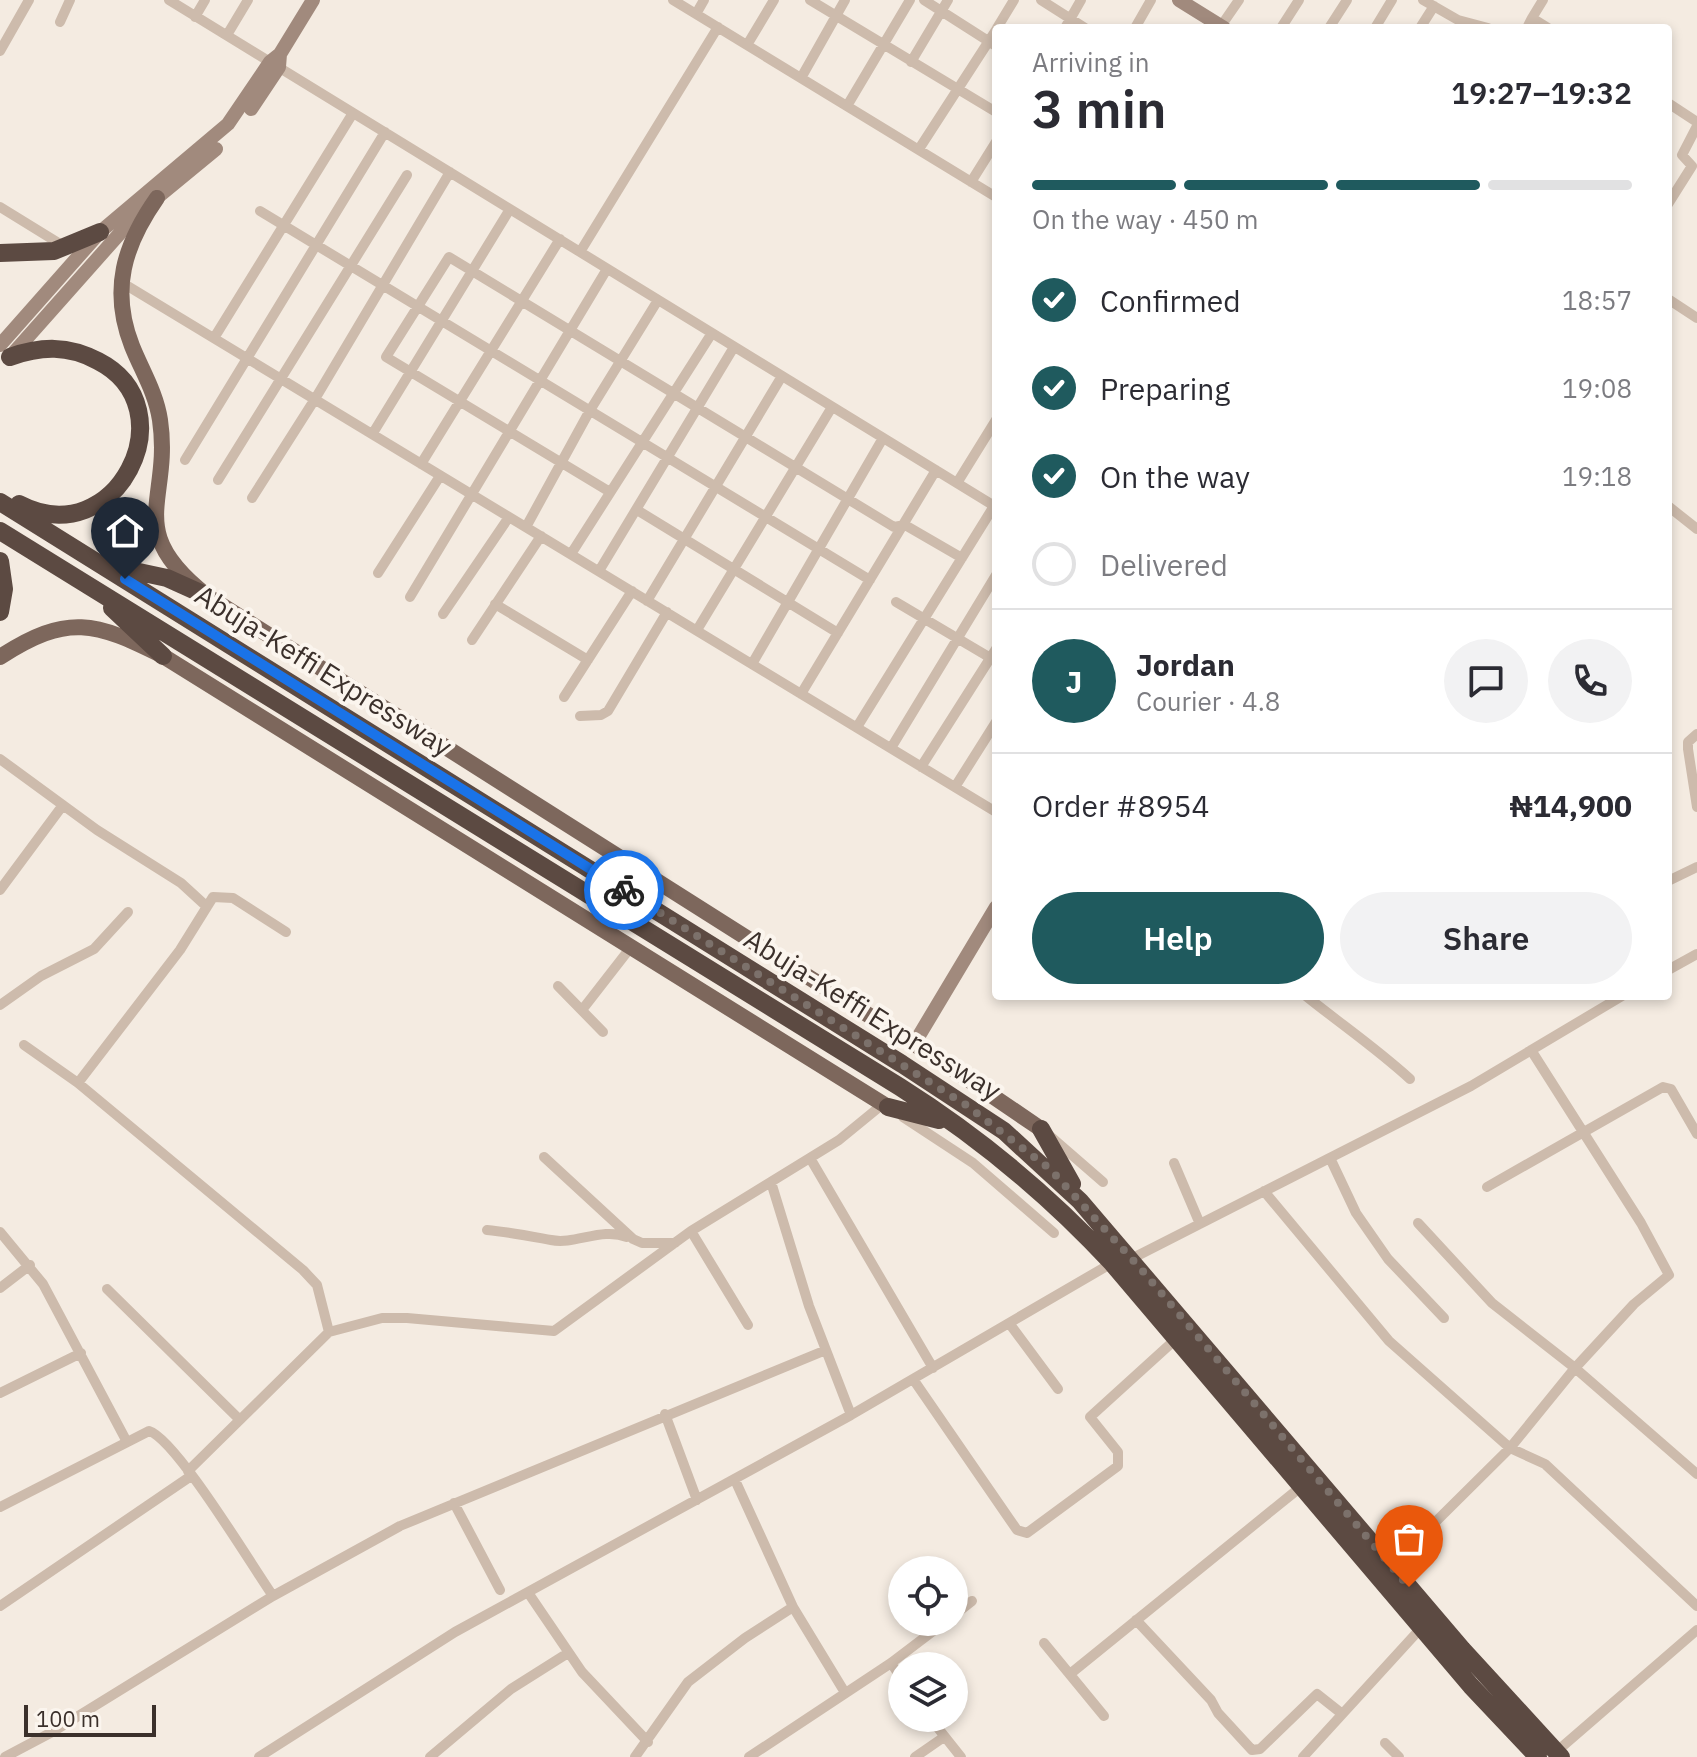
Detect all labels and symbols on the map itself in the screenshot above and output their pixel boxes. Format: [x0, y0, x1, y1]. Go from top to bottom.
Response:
pin [91, 497, 159, 579]
street label: Abuja-Keffi Expressway [189, 576, 459, 764]
courier [584, 850, 664, 930]
street label: Abuja-Keffi Expressway [738, 920, 1008, 1108]
pin [1375, 1505, 1443, 1587]
scale bar [24, 1701, 156, 1737]

